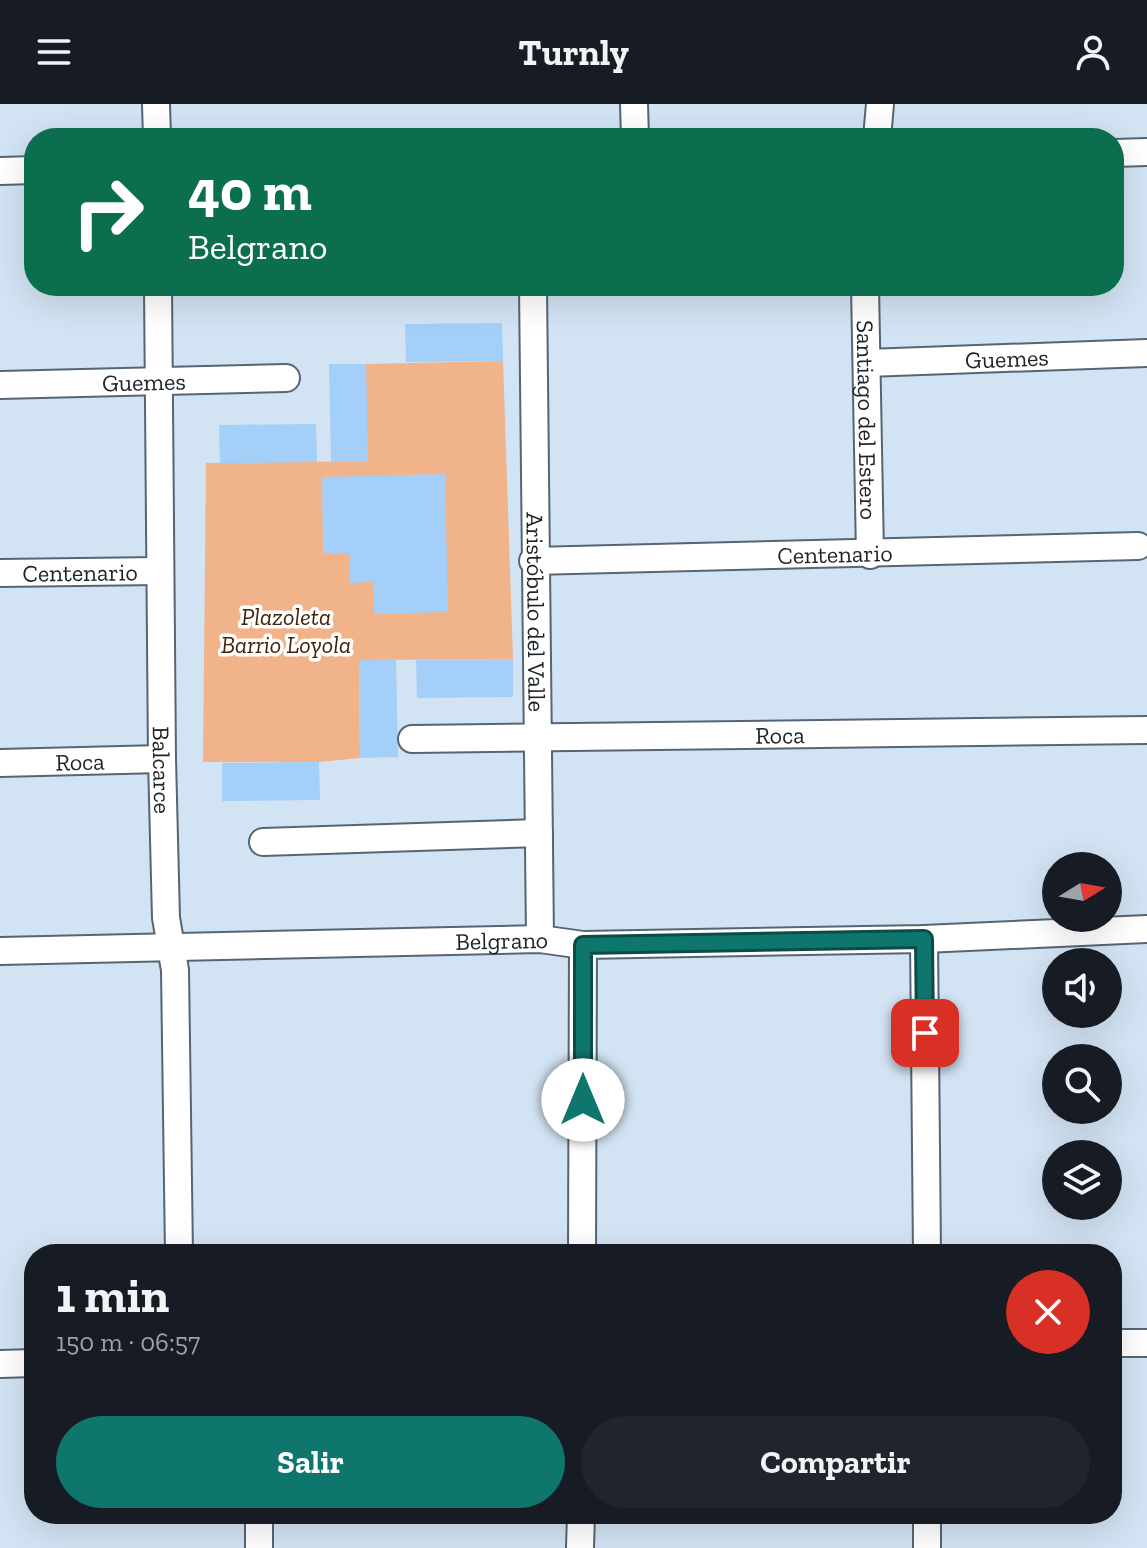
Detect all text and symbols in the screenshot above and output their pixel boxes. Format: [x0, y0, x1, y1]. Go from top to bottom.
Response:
icon: menu [32, 30, 76, 74]
icon: person [1071, 30, 1115, 74]
text: Turnly [518, 31, 629, 74]
text: 40 m [188, 157, 312, 224]
icon: right [56, 160, 160, 264]
text: Belgrano [188, 225, 328, 268]
street label: Santiago del Estero [851, 320, 884, 520]
street label: Guemes [964, 342, 1049, 374]
street label: Guemes [102, 366, 186, 397]
street label: Aristóbulo del Valle [521, 512, 552, 712]
street label: Centenario [777, 538, 893, 569]
street label: Centenario [22, 557, 138, 587]
park label: Plazoleta Barrio Loyola [221, 602, 351, 659]
street label: Roca [755, 720, 805, 749]
street label: Balcarce [147, 726, 178, 814]
street label: Roca [55, 746, 105, 776]
north arrow [1042, 852, 1122, 932]
map controls [1042, 852, 1122, 1220]
street label: Belgrano [455, 924, 550, 955]
button: sound [1042, 948, 1122, 1028]
pin [891, 999, 959, 1067]
icon: arrive [903, 1011, 947, 1055]
button: search [1042, 1044, 1122, 1124]
position arrow [541, 1058, 625, 1142]
button: layers [1042, 1140, 1122, 1220]
text: 1 min [56, 1267, 169, 1324]
button: close [1006, 1270, 1090, 1354]
text: 150 m · 06:57 [56, 1326, 200, 1358]
button: Salir [56, 1416, 565, 1508]
button: Compartir [581, 1416, 1090, 1508]

